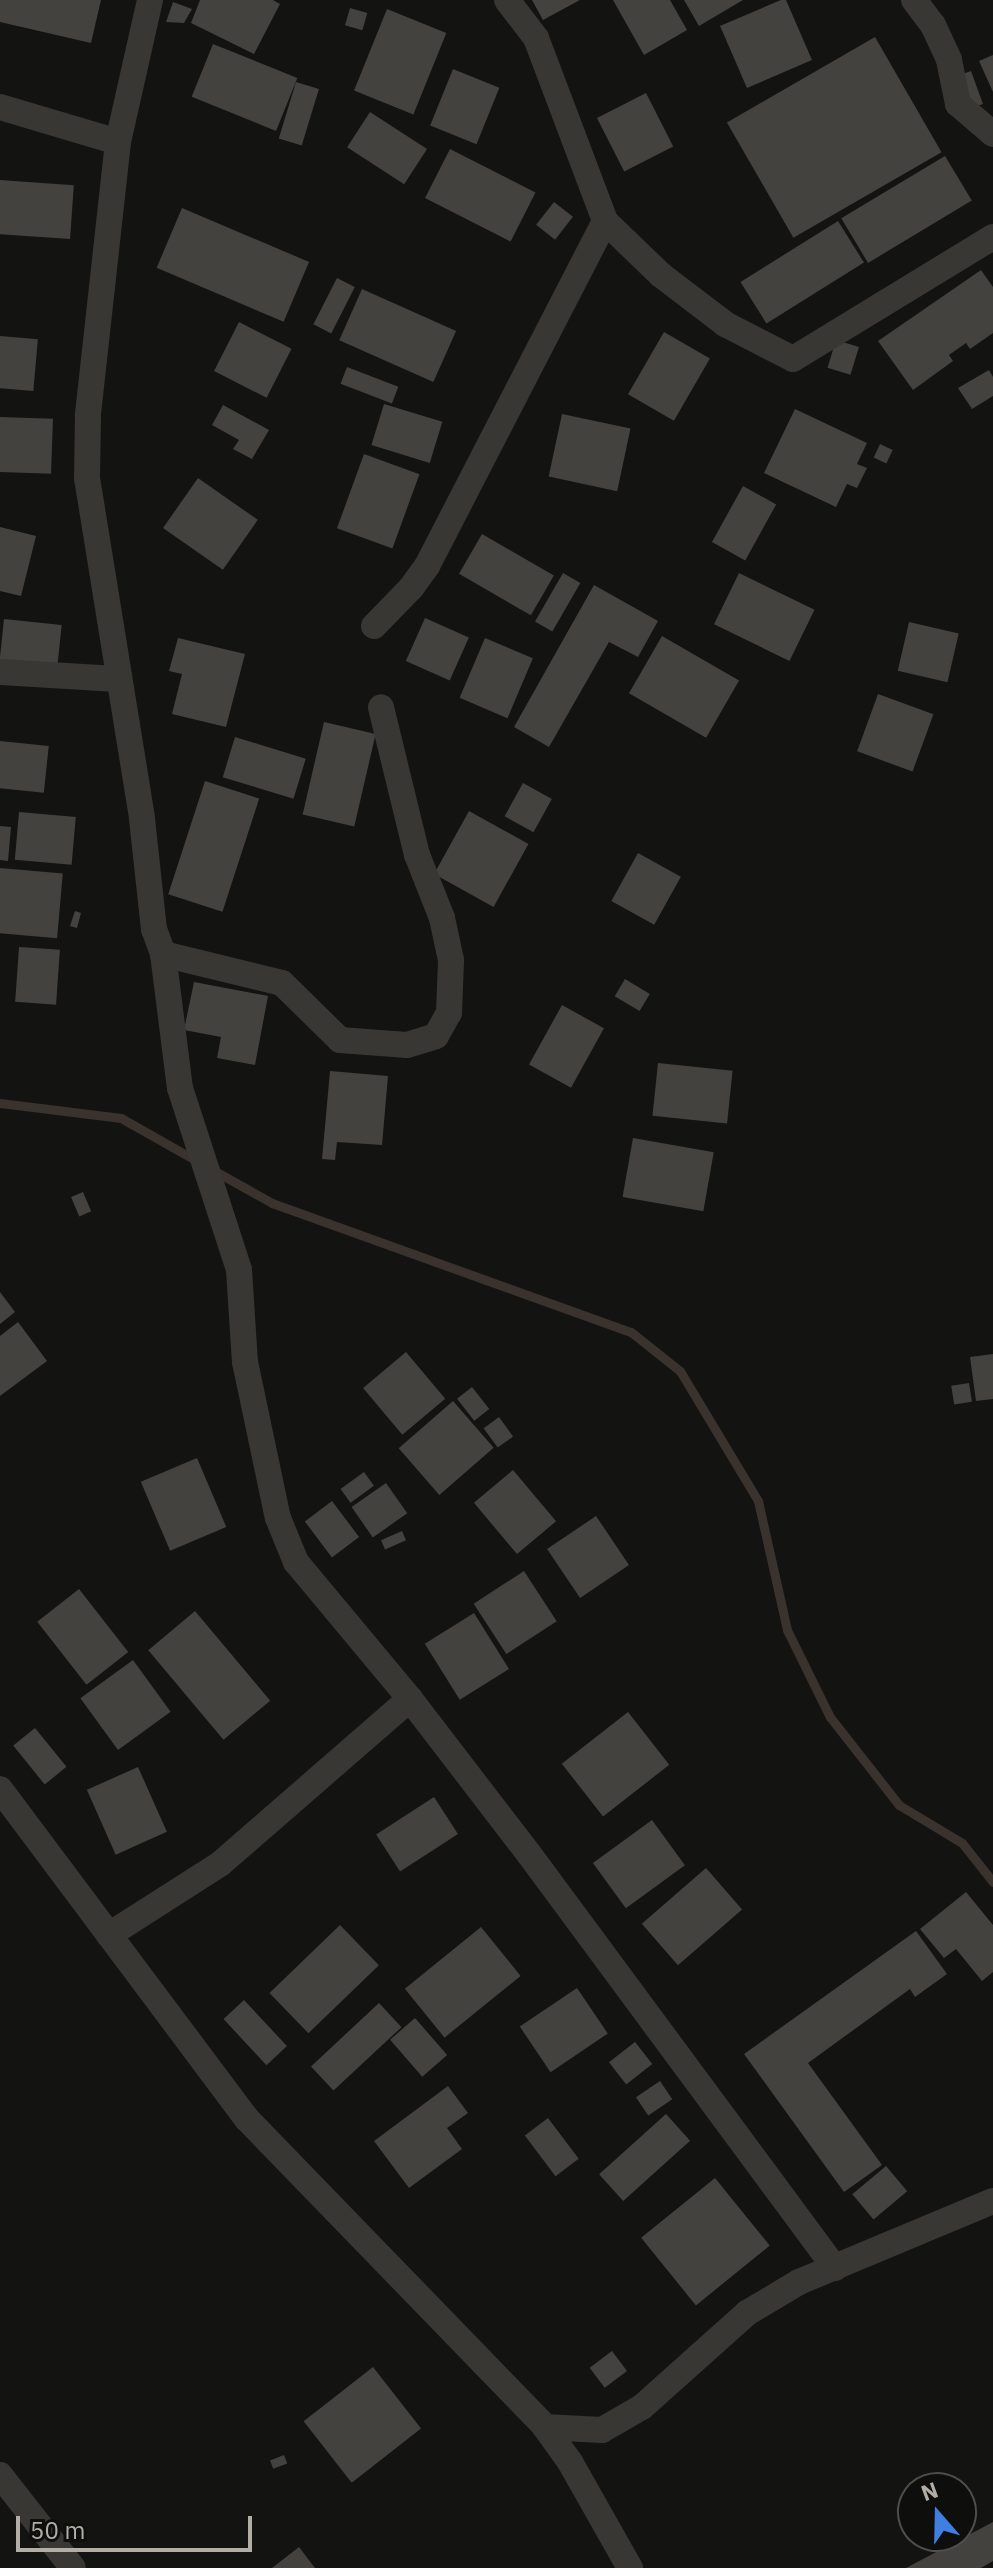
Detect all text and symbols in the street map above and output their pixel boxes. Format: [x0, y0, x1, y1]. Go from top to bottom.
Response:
north arrow [897, 2472, 977, 2552]
text: N [917, 2475, 942, 2507]
scale bar [20, 2500, 256, 2550]
text: 50 m [30, 2514, 85, 2546]

